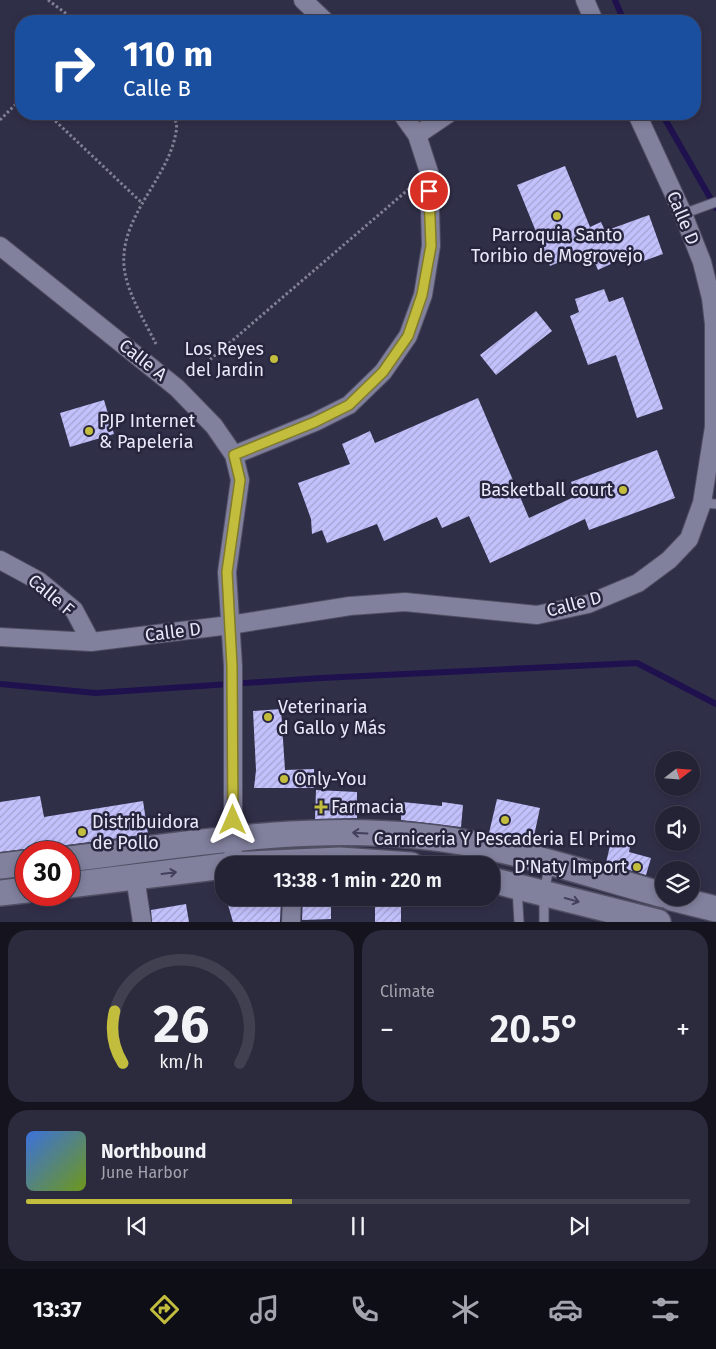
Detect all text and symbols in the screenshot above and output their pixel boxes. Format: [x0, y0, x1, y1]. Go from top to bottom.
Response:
text: 110 m [123, 33, 213, 75]
icon: right [40, 35, 105, 100]
text: Calle B [123, 75, 191, 102]
pin [408, 170, 450, 212]
icon: arrive [415, 177, 443, 205]
street label: Calle D [662, 188, 704, 248]
marker: Parroquia Santo Toribio de Mogrovejo [551, 210, 563, 222]
place label: Parroquia Santo Toribio de Mogrovejo [471, 224, 643, 267]
street label: Calle A [115, 334, 172, 386]
place label: Los Reyes del Jardin [184, 338, 264, 381]
marker: Los Reyes del Jardin [268, 353, 280, 365]
place label: PJP Internet & Papeleria [99, 410, 196, 453]
marker: PJP Internet & Papeleria [83, 425, 95, 437]
place label: Basketball court [481, 479, 613, 501]
marker: Basketball court [617, 484, 629, 496]
street label: Calle F [23, 569, 79, 621]
street label: Calle D [544, 586, 604, 622]
street label: Calle D [144, 618, 202, 646]
place label: Veterinaria d Gallo y Más [278, 696, 386, 739]
marker: Veterinaria d Gallo y Más [262, 711, 274, 723]
north arrow [655, 751, 700, 796]
map controls [655, 751, 700, 906]
place label: Only-You [294, 768, 367, 790]
marker: Only-You [278, 773, 290, 785]
position arrow [206, 793, 258, 845]
place label: Farmacia [331, 796, 404, 818]
marker: Farmacia [315, 801, 327, 813]
button: sound [655, 806, 700, 851]
place label: Distribuidora de Pollo [92, 811, 199, 854]
marker: Carniceria Y Pescaderia El Primo [499, 814, 511, 826]
marker: Distribuidora de Pollo [76, 826, 88, 838]
one-way arrow [352, 828, 368, 837]
place label: Carniceria Y Pescaderia El Primo [374, 828, 636, 850]
speed limit sign: 30 [15, 841, 80, 906]
place label: D'Naty Import [514, 856, 627, 878]
marker: D'Naty Import [631, 861, 643, 873]
button: layers [655, 861, 700, 906]
one-way arrow [161, 868, 177, 878]
text: 13:38 · 1 min · 220 m [273, 869, 442, 892]
one-way arrow [564, 896, 580, 905]
text: Climate [380, 982, 435, 1001]
text: 26 [153, 993, 209, 1056]
text: 20.5° [490, 1006, 580, 1052]
text: − [380, 1013, 394, 1046]
text: + [676, 1013, 690, 1046]
text: km/h [159, 1051, 203, 1073]
text: Northbound [101, 1140, 206, 1163]
text: June Harbor [101, 1163, 188, 1182]
icon: previous [123, 1212, 151, 1240]
icon: pause [344, 1212, 372, 1240]
icon: next [565, 1212, 593, 1240]
icon: directions [147, 1292, 182, 1327]
icon: music [247, 1292, 282, 1327]
icon: phone [347, 1292, 382, 1327]
icon: climate [448, 1292, 483, 1327]
icon: car [548, 1292, 583, 1327]
icon: filters [648, 1292, 683, 1327]
text: 13:37 [33, 1296, 82, 1323]

